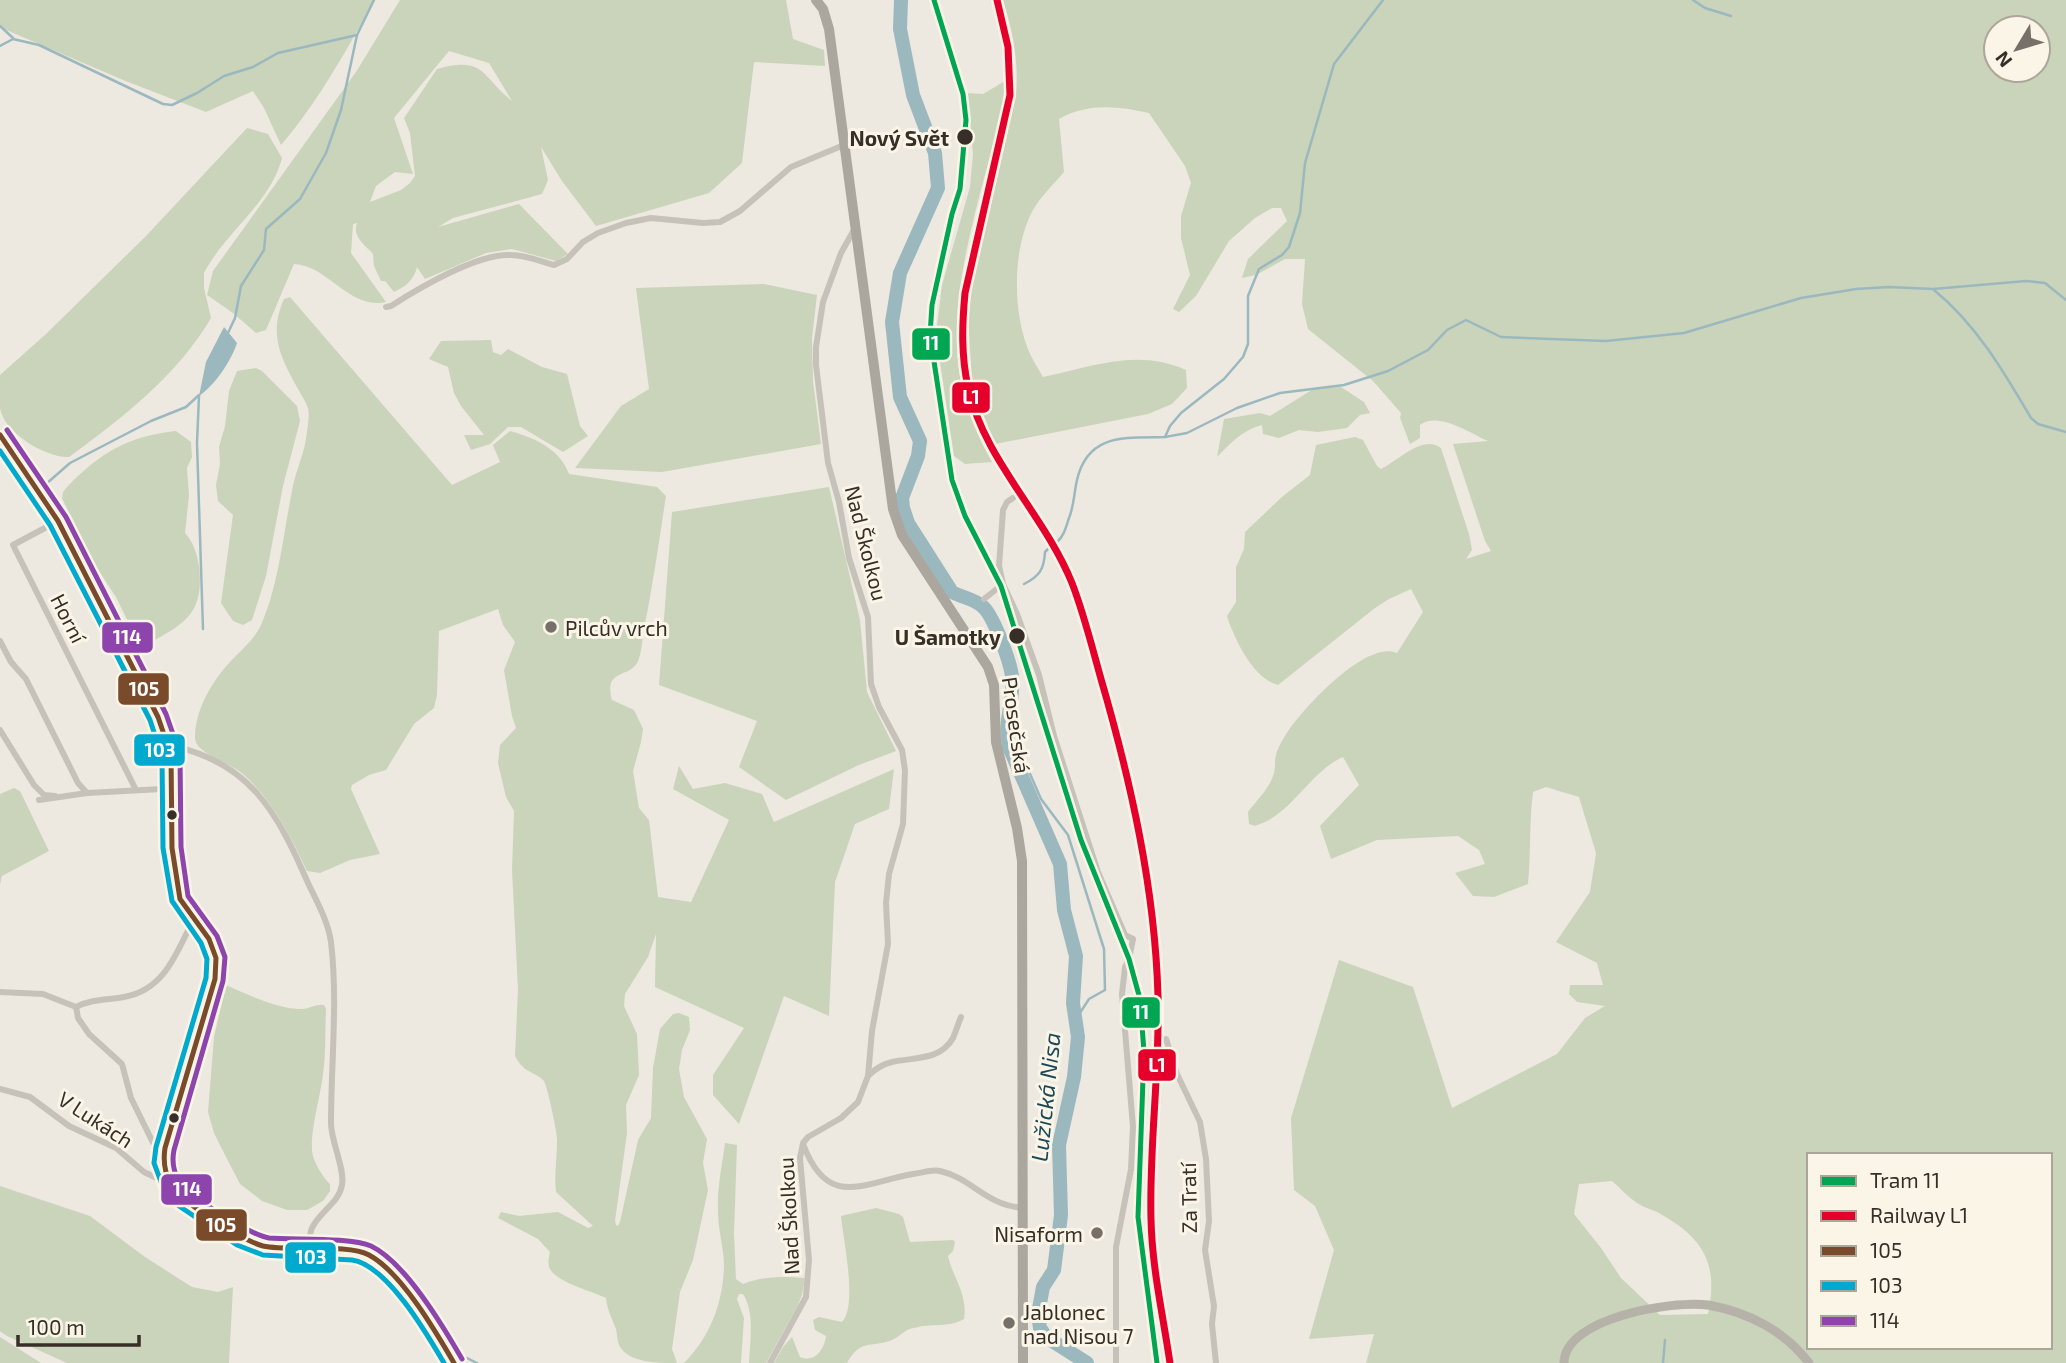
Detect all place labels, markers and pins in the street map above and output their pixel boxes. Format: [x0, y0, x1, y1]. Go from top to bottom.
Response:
place label: Nový Svět [849, 125, 949, 151]
marker: Nový Svět [955, 127, 975, 147]
place label: Pilcův vrch [565, 615, 668, 640]
marker: Pilcův vrch [543, 619, 559, 635]
place label: U Šamotky [895, 624, 1001, 650]
marker: U Šamotky [1007, 626, 1027, 646]
unlabelled marker [165, 808, 179, 822]
unlabelled marker [167, 1111, 181, 1125]
place label: Nisaform [994, 1221, 1083, 1246]
marker: Nisaform [1089, 1225, 1105, 1241]
place label: Jablonec nad Nisou 7 [1023, 1299, 1134, 1348]
marker: Jablonec nad Nisou 7 [1001, 1315, 1017, 1331]

